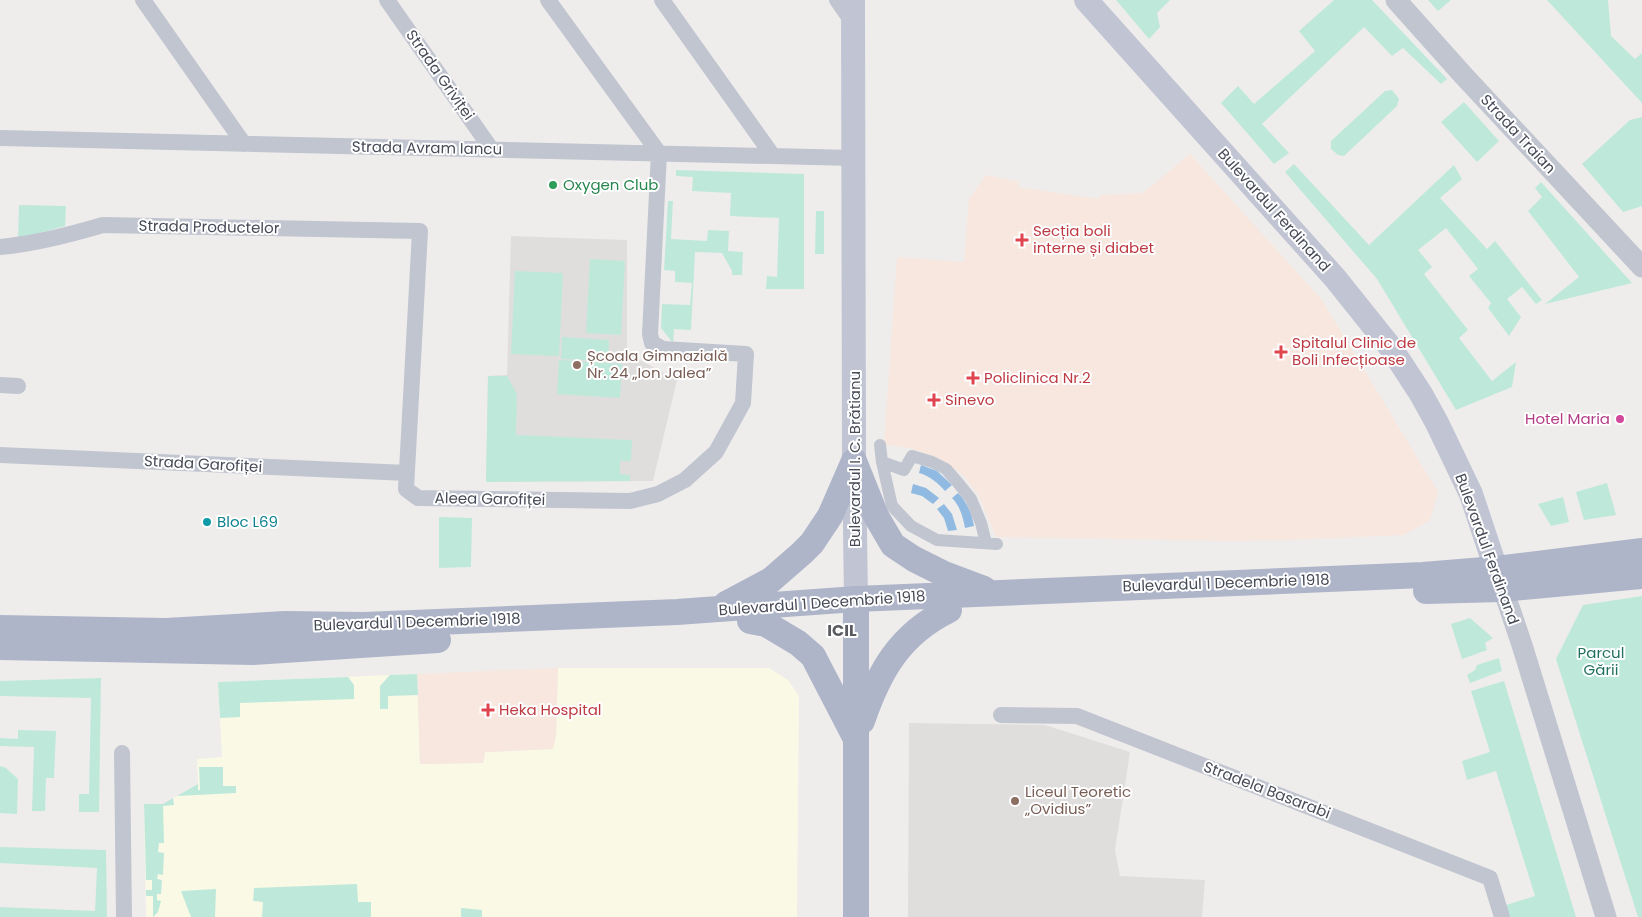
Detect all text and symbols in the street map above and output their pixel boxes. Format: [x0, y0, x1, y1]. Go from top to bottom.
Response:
street label: Strada Griviței [401, 25, 479, 124]
street label: Strada Traian [1476, 89, 1561, 178]
street label: Strada Avram Iancu [352, 136, 502, 159]
street label: Bulevardul Ferdinand [1213, 144, 1335, 276]
place label: Oxygen Club [563, 174, 658, 195]
marker: Oxygen Club [547, 179, 559, 191]
street label: Strada Productelor [139, 215, 280, 238]
place label: Secția boli interne și diabet [1033, 220, 1154, 258]
marker: Secția boli interne și diabet [1015, 233, 1029, 247]
place label: Spitalul Clinic de Boli Infecțioase [1292, 332, 1416, 370]
place label: Școala Gimnazială Nr. 24 „Ion Jalea” [587, 345, 728, 383]
marker: Spitalul Clinic de Boli Infecțioase [1274, 345, 1288, 359]
marker: Școala Gimnazială Nr. 24 „Ion Jalea” [571, 359, 583, 371]
place label: Policlinica Nr.2 [984, 367, 1091, 388]
street label: Bulevardul I. C. Brătianu [844, 371, 865, 547]
marker: Policlinica Nr.2 [966, 371, 980, 385]
place label: Sinevo [945, 389, 994, 410]
marker: Sinevo [927, 393, 941, 407]
place label: Hotel Maria [1525, 408, 1610, 429]
marker: Hotel Maria [1614, 413, 1626, 425]
street label: Strada Garofiței [143, 450, 263, 477]
street label: Bulevardul Ferdinand [1450, 470, 1525, 627]
street label: Aleea Garofiței [435, 487, 546, 510]
place label: Bloc L69 [217, 511, 278, 532]
marker: Bloc L69 [201, 516, 213, 528]
street label: Bulevardul 1 Decembrie 1918 [1122, 568, 1330, 597]
street label: Bulevardul 1 Decembrie 1918 [718, 585, 926, 620]
street label: Bulevardul 1 Decembrie 1918 [313, 607, 521, 636]
district label: ICIL [827, 619, 857, 642]
park label: Parcul Gării [1578, 642, 1624, 680]
place label: Heka Hospital [499, 699, 601, 720]
marker: Heka Hospital [481, 703, 495, 717]
street label: Stradela Basarabi [1201, 756, 1334, 823]
place label: Liceul Teoretic „Ovidius” [1024, 781, 1131, 819]
marker: Liceul Teoretic „Ovidius” [1009, 795, 1021, 807]

